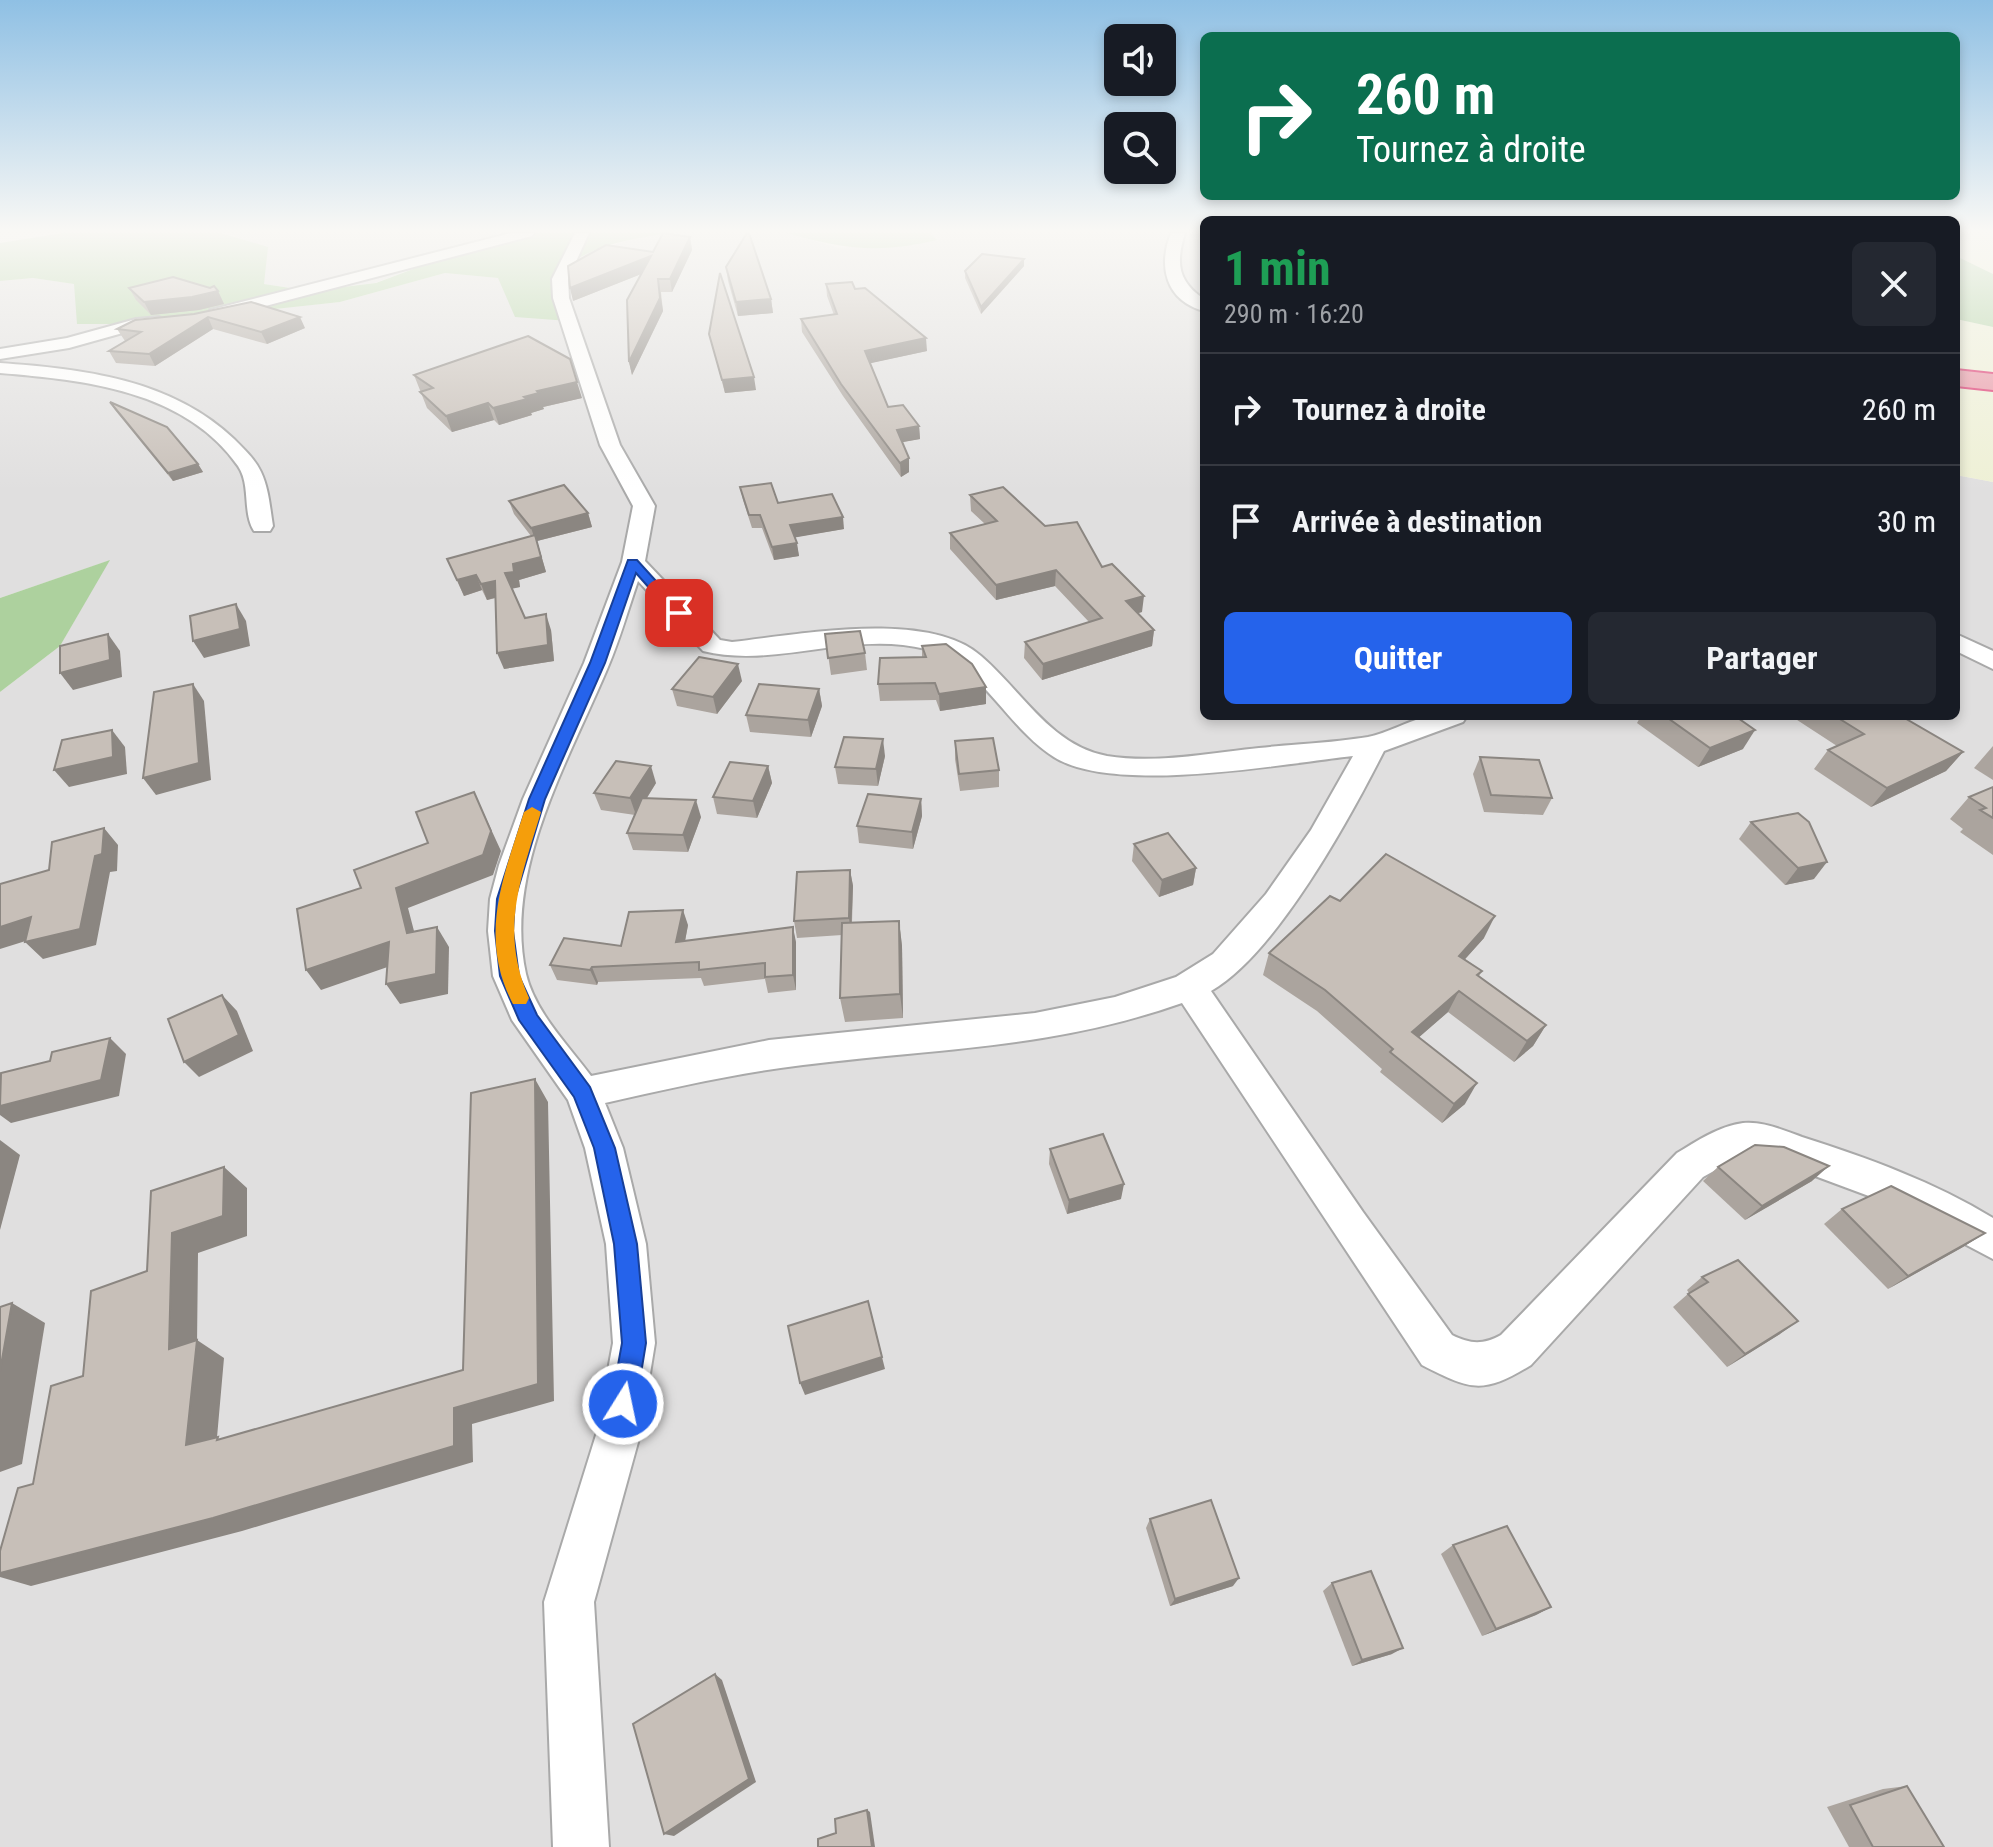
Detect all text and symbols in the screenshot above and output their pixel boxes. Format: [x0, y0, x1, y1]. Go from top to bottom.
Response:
map controls [1104, 24, 1176, 184]
button: sound [1104, 24, 1176, 96]
text: 260 m [1356, 62, 1495, 128]
icon: right [1224, 64, 1328, 168]
button: search [1104, 112, 1176, 184]
text: Tournez à droite [1356, 129, 1586, 171]
text: 1 min [1224, 240, 1331, 297]
button: close [1852, 242, 1936, 326]
text: 290 m · 16:20 [1224, 299, 1364, 329]
icon: right [1224, 387, 1268, 431]
text: Tournez à droite [1292, 392, 1486, 427]
text: 260 m [1862, 392, 1936, 427]
icon: arrive [1224, 499, 1268, 543]
text: Arrivée à destination [1292, 504, 1542, 539]
text: 30 m [1877, 504, 1936, 539]
pin [645, 579, 713, 647]
icon: arrive [657, 591, 701, 635]
button: Quitter [1224, 612, 1572, 704]
button: Partager [1588, 612, 1936, 704]
position arrow [581, 1362, 665, 1446]

